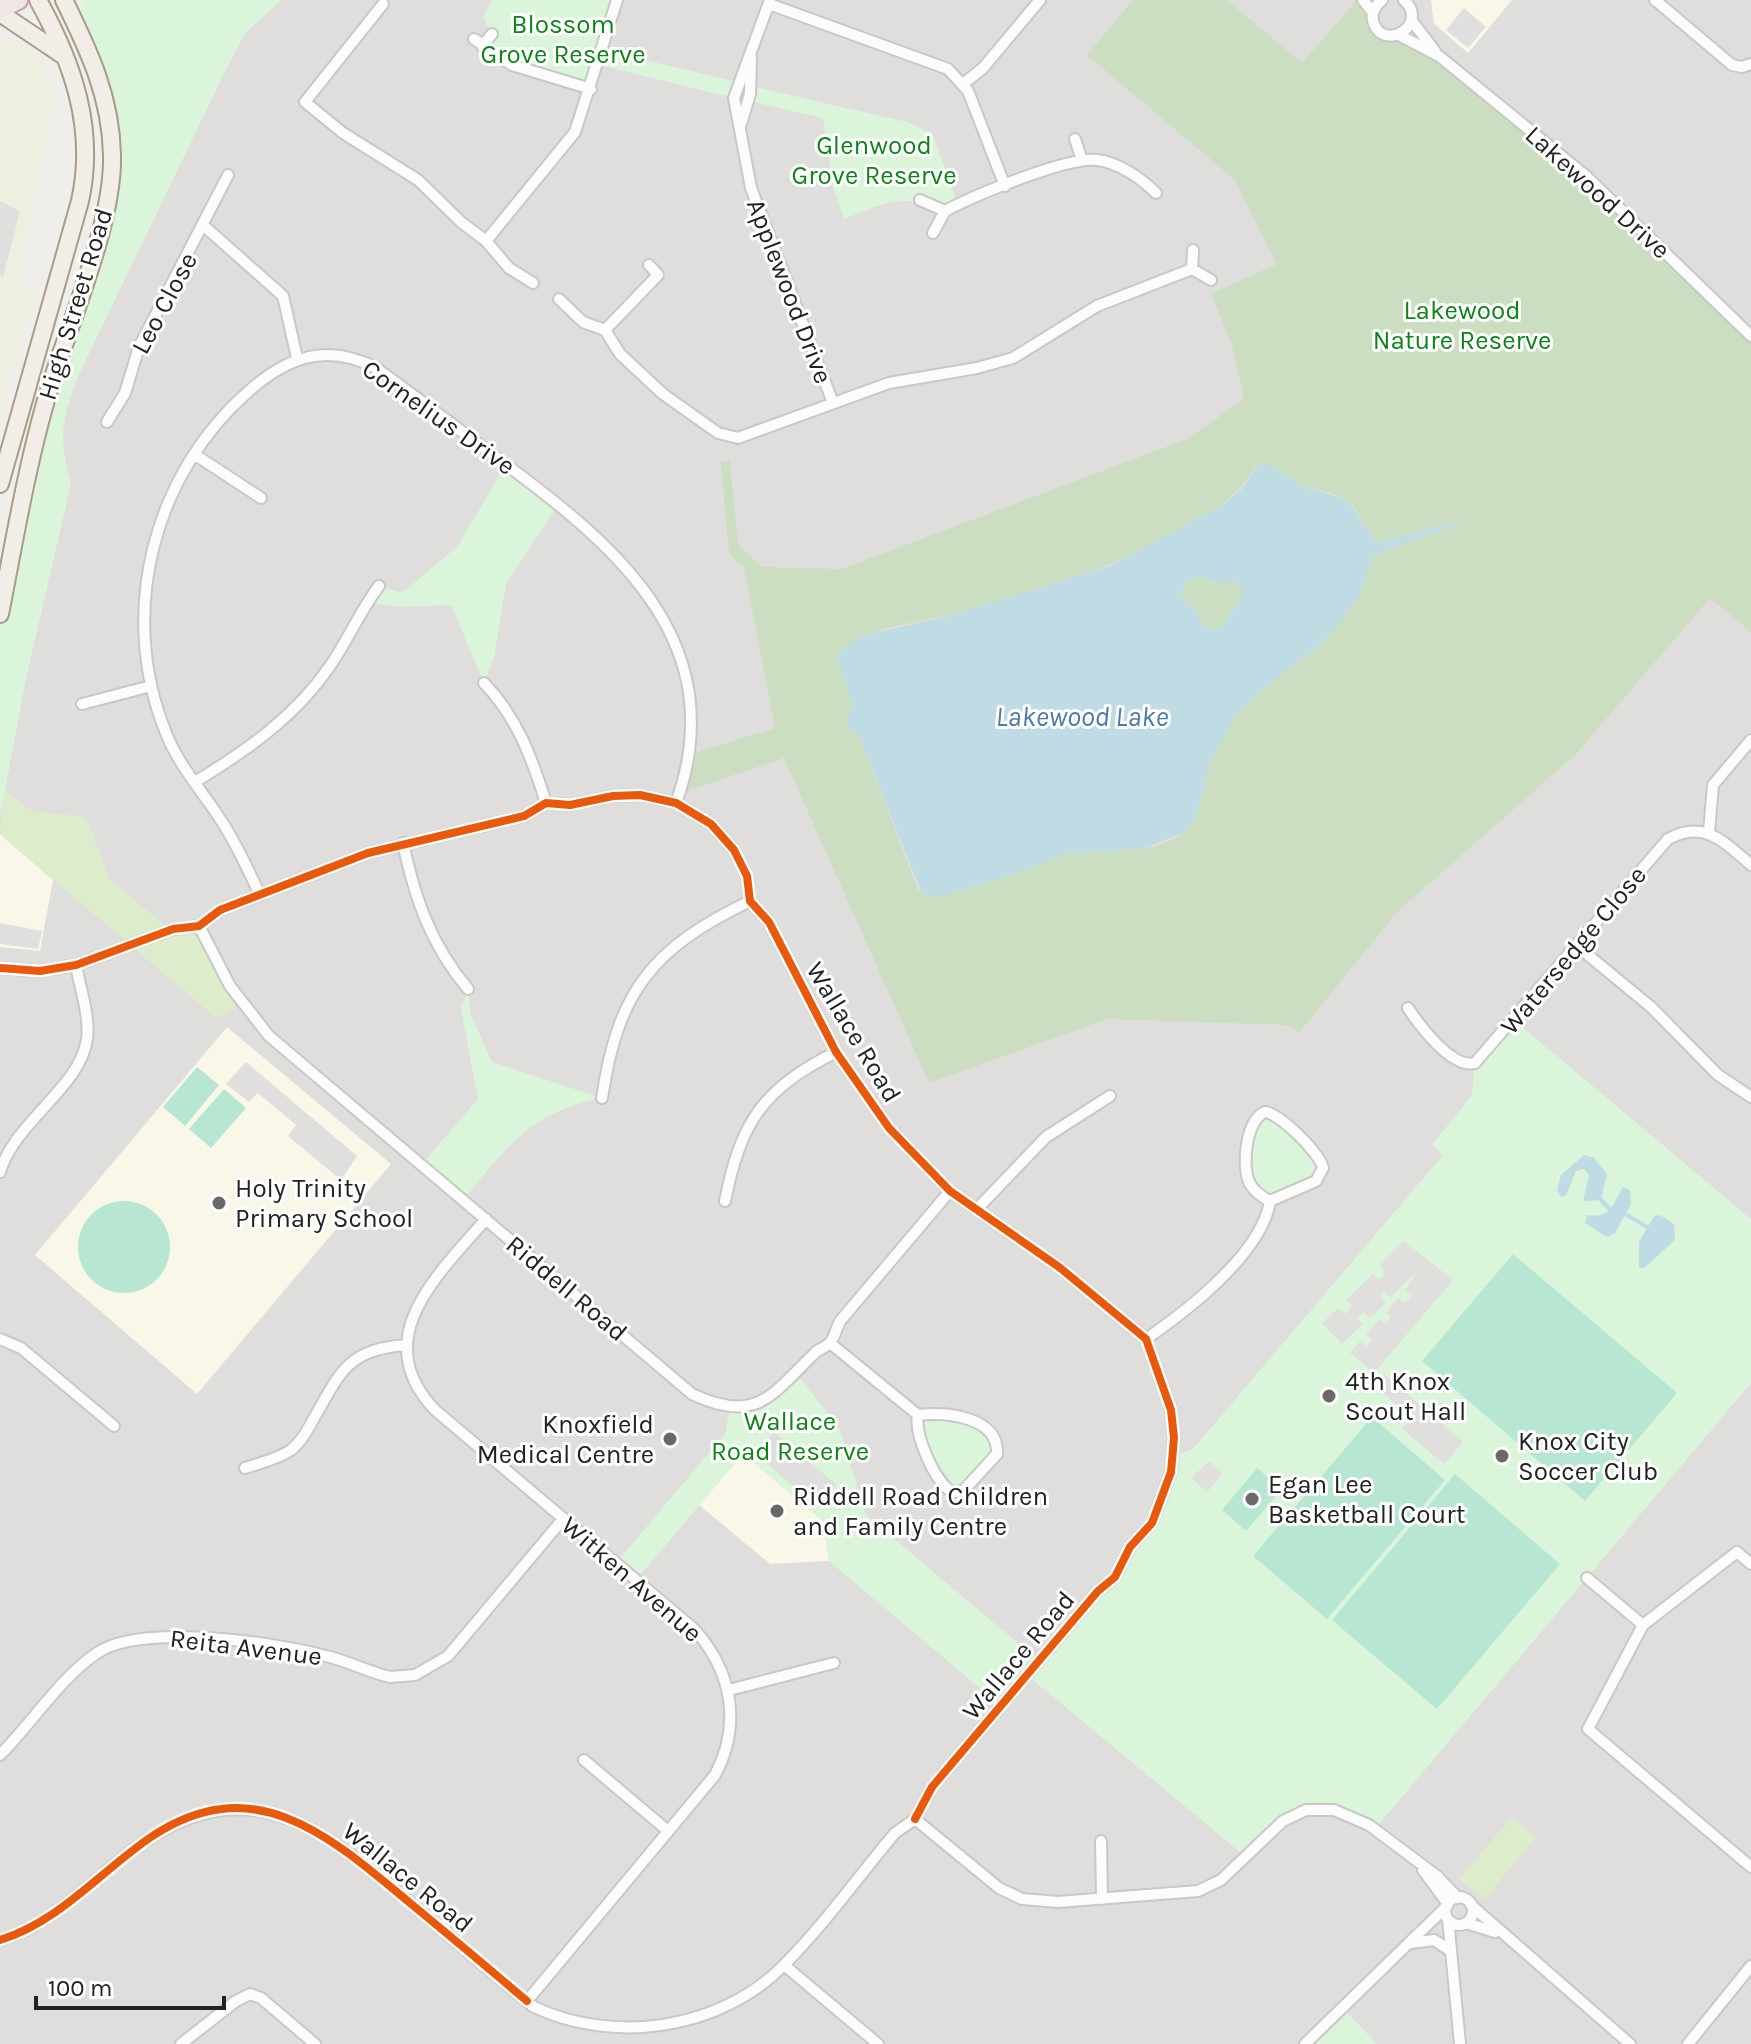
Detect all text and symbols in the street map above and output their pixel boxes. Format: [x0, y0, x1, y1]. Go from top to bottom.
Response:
park label: Blossom Grove Reserve [480, 9, 646, 70]
street label: Lakewood Drive [1519, 119, 1676, 265]
park label: Glenwood Grove Reserve [791, 130, 957, 191]
street label: Applewood Drive [740, 194, 839, 388]
street label: High Street Road [32, 204, 119, 404]
street label: Leo Close [125, 247, 204, 359]
park label: Lakewood Nature Reserve [1373, 295, 1551, 356]
street label: Cornelius Drive [356, 353, 521, 482]
water label: Lakewood Lake [996, 700, 1168, 733]
street label: Watersedge Close [1494, 860, 1653, 1041]
street label: Wallace Road [799, 956, 908, 1108]
place label: Holy Trinity Primary School [235, 1173, 413, 1234]
marker: Holy Trinity Primary School [210, 1194, 228, 1212]
street label: Riddell Road [500, 1229, 633, 1348]
place label: 4th Knox Scout Hall [1345, 1366, 1466, 1427]
marker: 4th Knox Scout Hall [1320, 1387, 1338, 1405]
park label: Wallace Road Reserve [711, 1406, 869, 1467]
place label: Knoxfield Medical Centre [477, 1409, 654, 1470]
place label: Knox City Soccer Club [1518, 1426, 1658, 1487]
marker: Knoxfield Medical Centre [661, 1430, 679, 1448]
marker: Knox City Soccer Club [1493, 1447, 1511, 1465]
place label: Egan Lee Basketball Court [1268, 1469, 1466, 1530]
place label: Riddell Road Children and Family Centre [793, 1481, 1048, 1542]
marker: Egan Lee Basketball Court [1243, 1490, 1261, 1508]
marker: Riddell Road Children and Family Centre [768, 1502, 786, 1520]
street label: Witken Avenue [555, 1510, 708, 1649]
street label: Wallace Road [956, 1585, 1081, 1726]
street label: Reita Avenue [168, 1623, 324, 1672]
street label: Wallace Road [336, 1815, 479, 1939]
scale bar [36, 1960, 224, 2010]
text: 100 m [48, 1974, 113, 2002]

